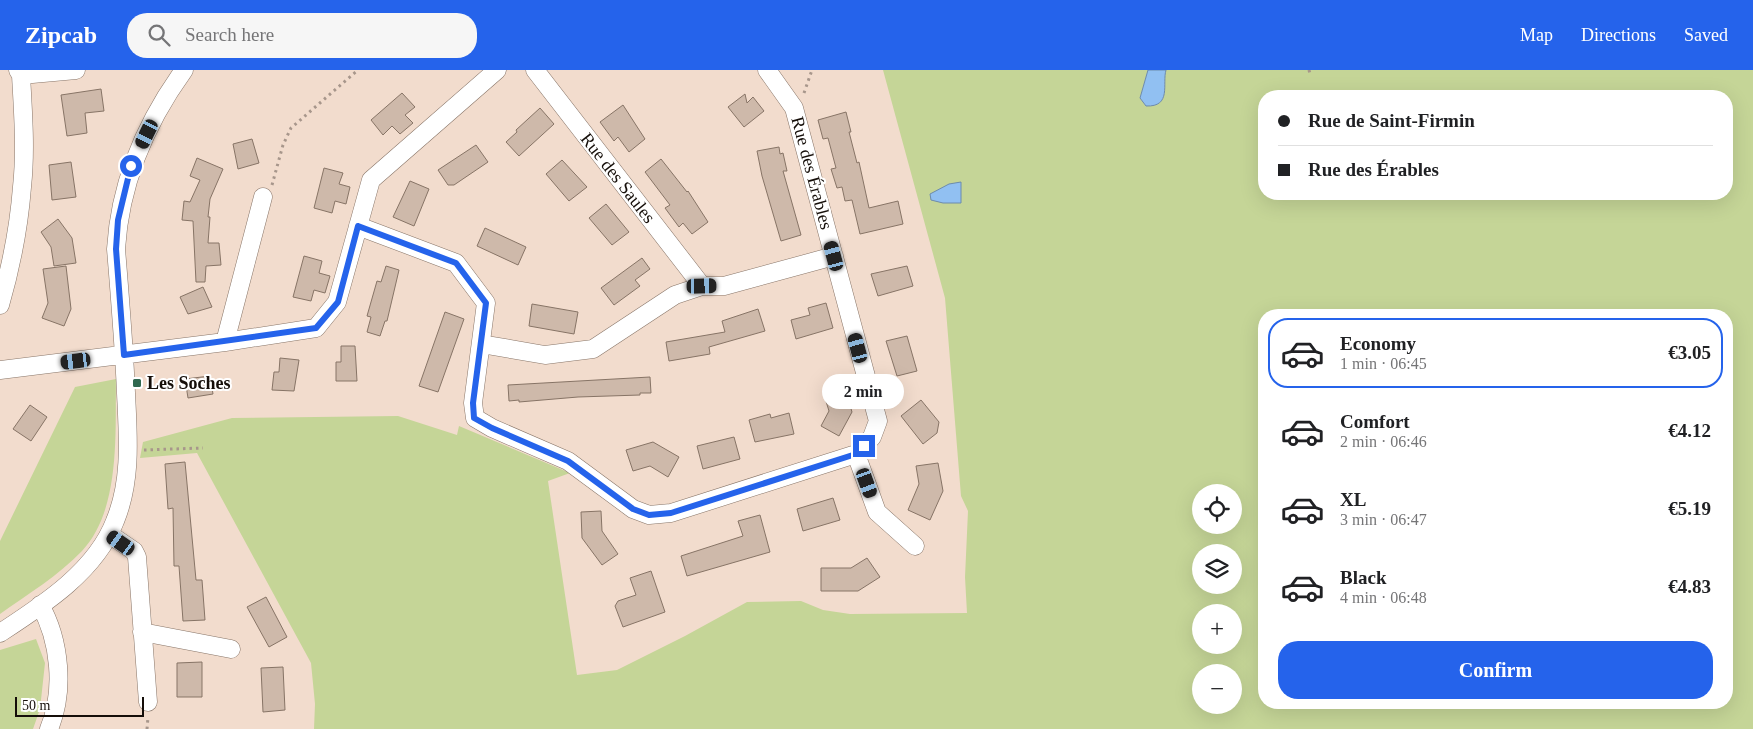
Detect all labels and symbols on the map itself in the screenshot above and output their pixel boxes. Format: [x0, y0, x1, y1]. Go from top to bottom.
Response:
street label: Rue des Érables [787, 114, 838, 232]
car [133, 117, 160, 151]
street label: Rue des Saules [577, 129, 659, 227]
route start [120, 155, 142, 177]
car [822, 240, 845, 272]
car [686, 278, 717, 294]
car [846, 332, 869, 364]
car [60, 352, 91, 370]
place label: Les Soches [147, 373, 231, 393]
callout: 2 min [823, 374, 905, 408]
marker: Les Soches [131, 377, 143, 389]
route end [853, 435, 875, 457]
car [854, 466, 879, 500]
car [104, 528, 137, 558]
scale bar [15, 694, 144, 717]

